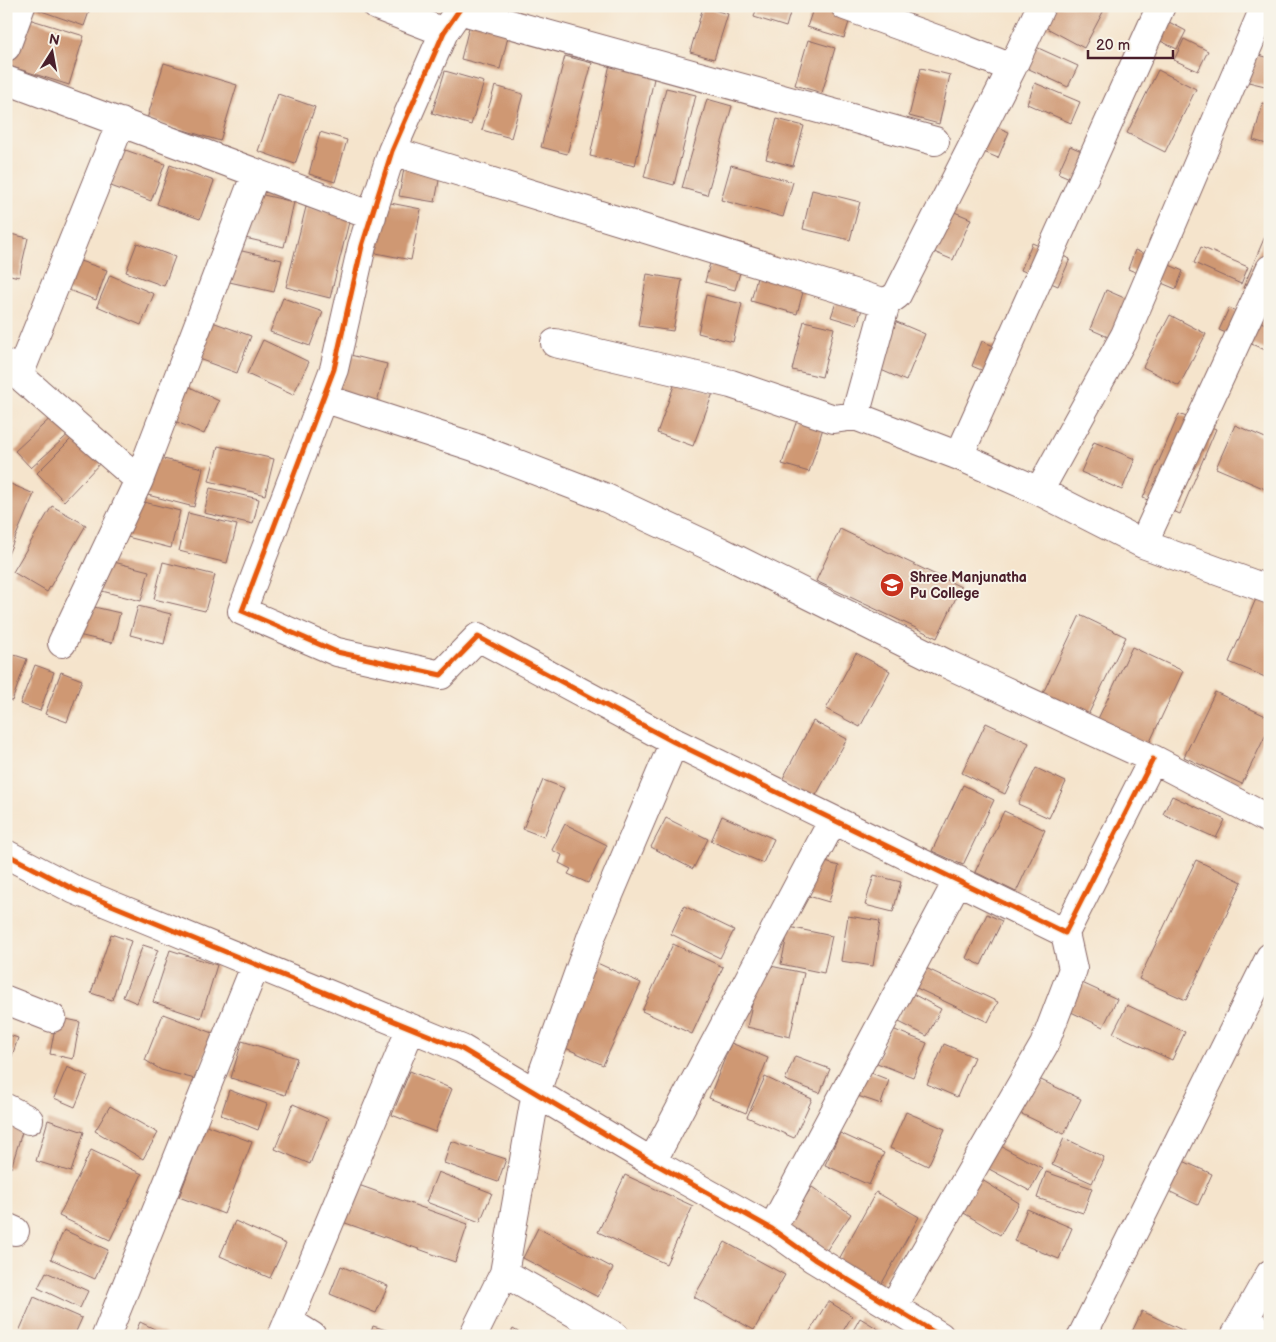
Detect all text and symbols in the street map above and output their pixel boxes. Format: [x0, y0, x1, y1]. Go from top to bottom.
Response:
north arrow [28, 28, 78, 78]
scale bar [1088, 28, 1174, 60]
text: N [48, 30, 61, 49]
text: 20 m [1096, 36, 1130, 55]
place label: Shree Manjunatha Pu College [910, 569, 1027, 602]
school or university icon: Shree Manjunatha Pu College [879, 572, 905, 598]

